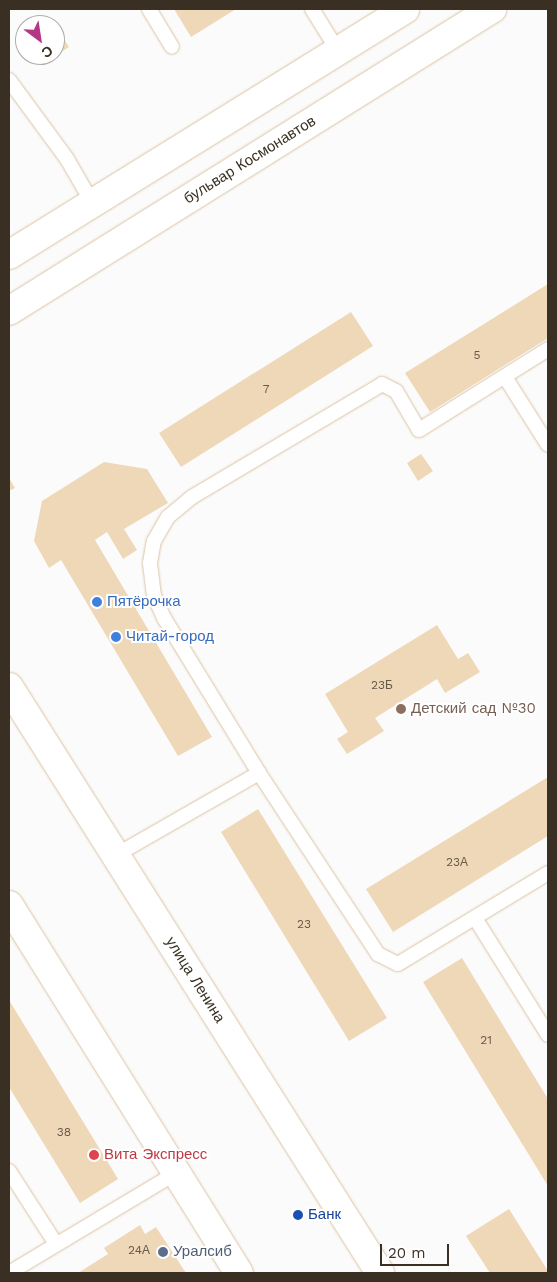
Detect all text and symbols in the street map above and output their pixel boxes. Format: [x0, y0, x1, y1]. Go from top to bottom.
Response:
north arrow [15, 15, 65, 65]
text: С [39, 43, 56, 61]
street label: бульвар Космонавтов [181, 112, 319, 208]
house number: 5 [474, 349, 480, 363]
house number: 7 [263, 383, 269, 397]
place label: Пятёрочка [107, 593, 181, 611]
marker: Пятёрочка [91, 596, 103, 608]
place label: Читай-город [126, 628, 214, 646]
marker: Читай-город [110, 631, 122, 643]
house number: 23Б [371, 679, 393, 693]
place label: Детский сад №30 [411, 700, 536, 718]
marker: Детский сад №30 [395, 703, 407, 715]
house number: 23А [446, 856, 468, 870]
house number: 23 [297, 918, 311, 932]
street label: улица Ленина [161, 934, 229, 1026]
house number: 21 [480, 1034, 492, 1048]
house number: 38 [57, 1126, 71, 1140]
place label: Вита Экспресс [104, 1146, 207, 1164]
marker: Вита Экспресс [88, 1149, 100, 1161]
place label: Банк [308, 1206, 341, 1224]
marker: Банк [292, 1209, 304, 1221]
scale bar [382, 1234, 451, 1266]
place label: Уралсиб [173, 1243, 232, 1261]
house number: 24А [128, 1244, 150, 1258]
text: 20 m [388, 1244, 426, 1262]
marker: Уралсиб [157, 1246, 169, 1258]

